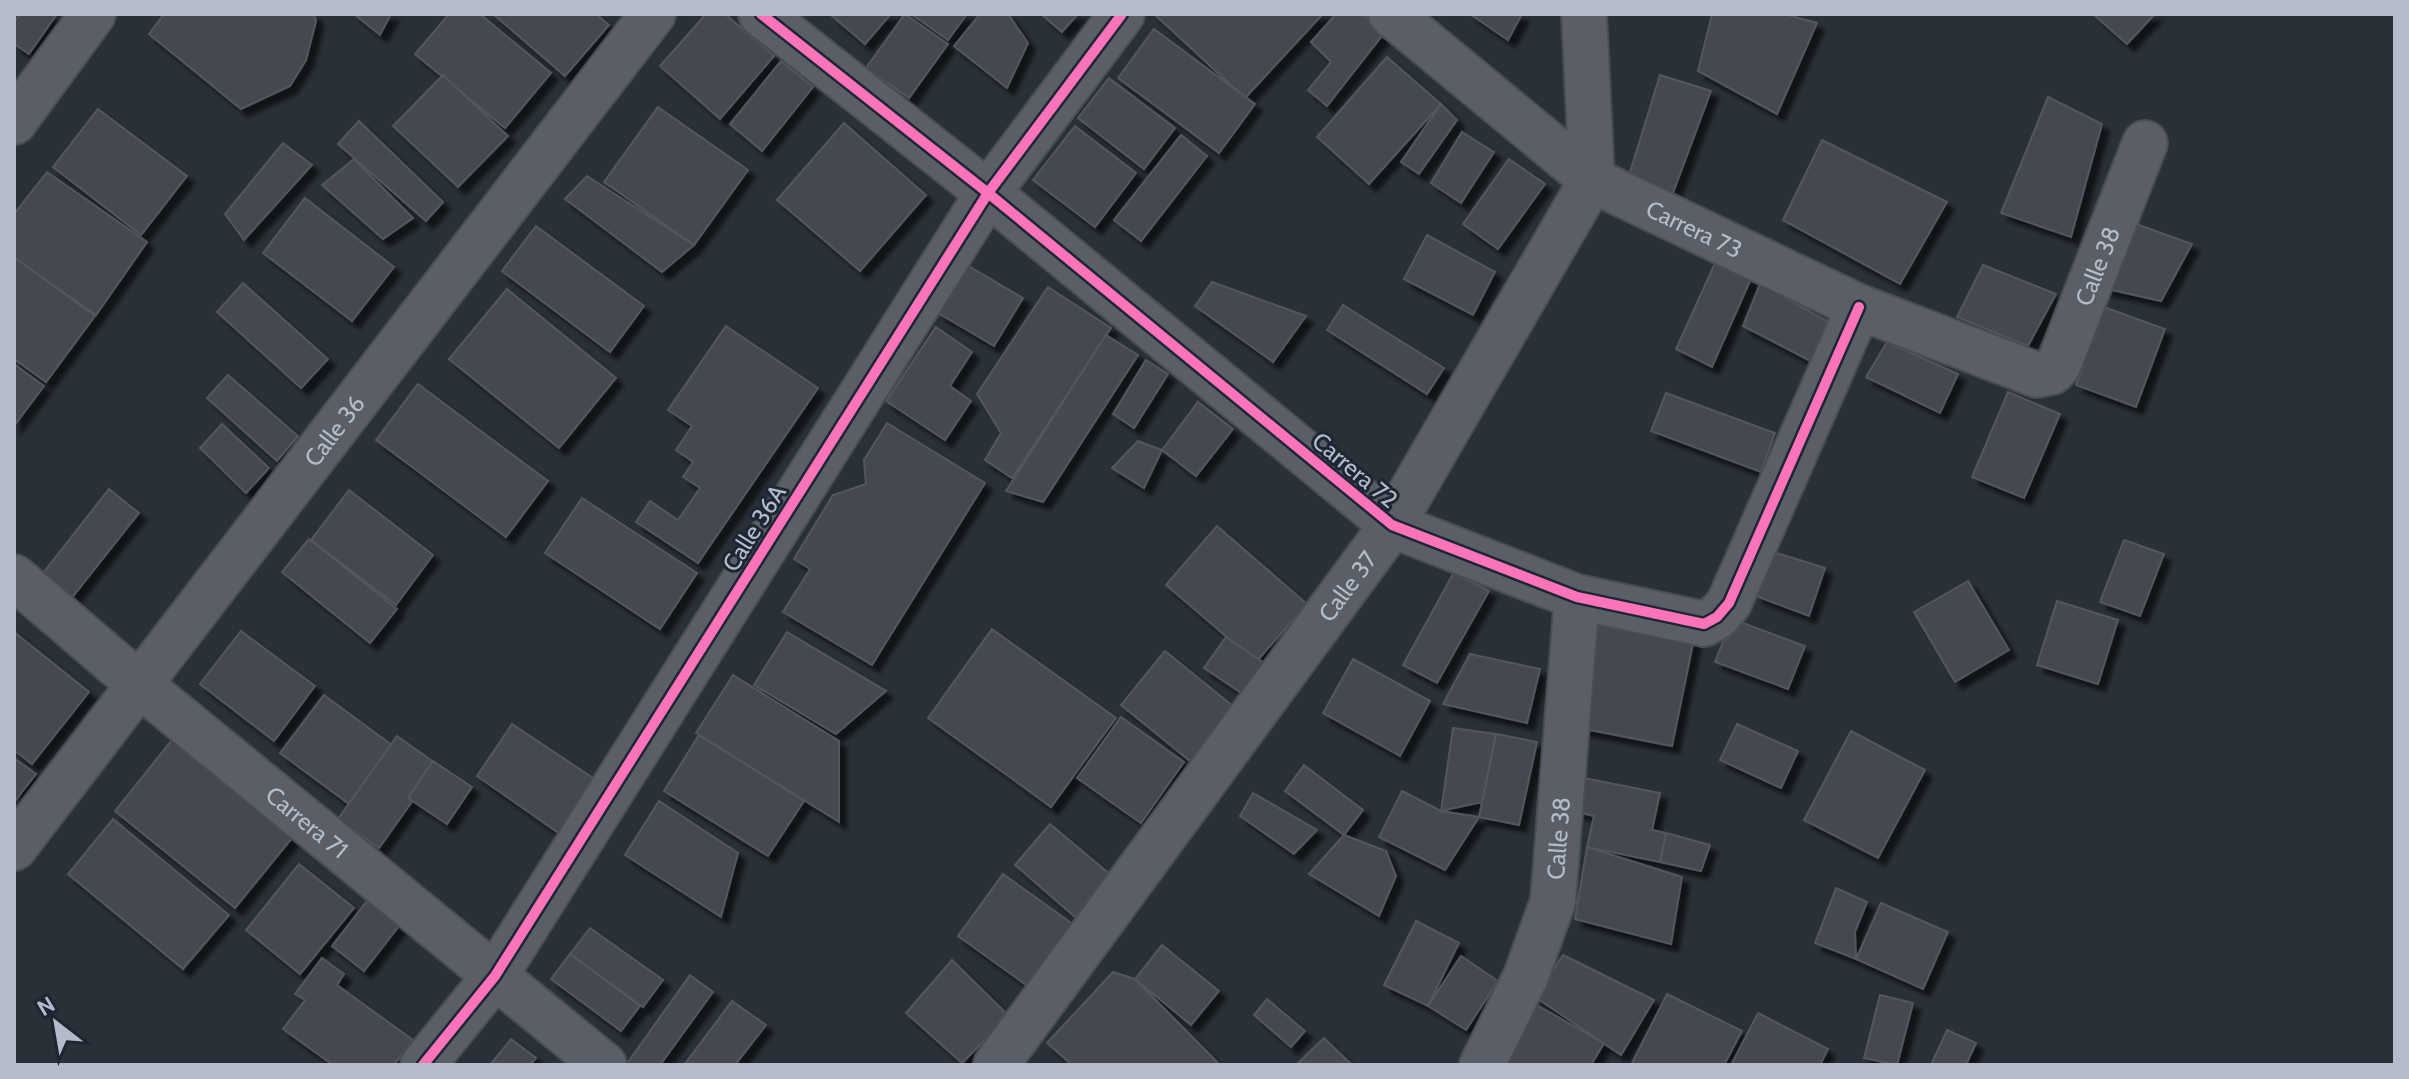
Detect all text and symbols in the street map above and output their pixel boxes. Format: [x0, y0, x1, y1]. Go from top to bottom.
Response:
street label: Carrera 73 [1642, 193, 1747, 264]
street label: Calle 38 [2068, 222, 2126, 310]
street label: Calle 36 [298, 389, 370, 472]
street label: Carrera 72 [1306, 426, 1404, 514]
street label: Calle 36A [716, 479, 792, 577]
street label: Calle 37 [1312, 545, 1383, 627]
street label: Carrera 71 [260, 780, 354, 864]
street label: Calle 38 [1540, 796, 1576, 881]
north arrow [16, 983, 96, 1063]
text: N [32, 991, 60, 1022]

